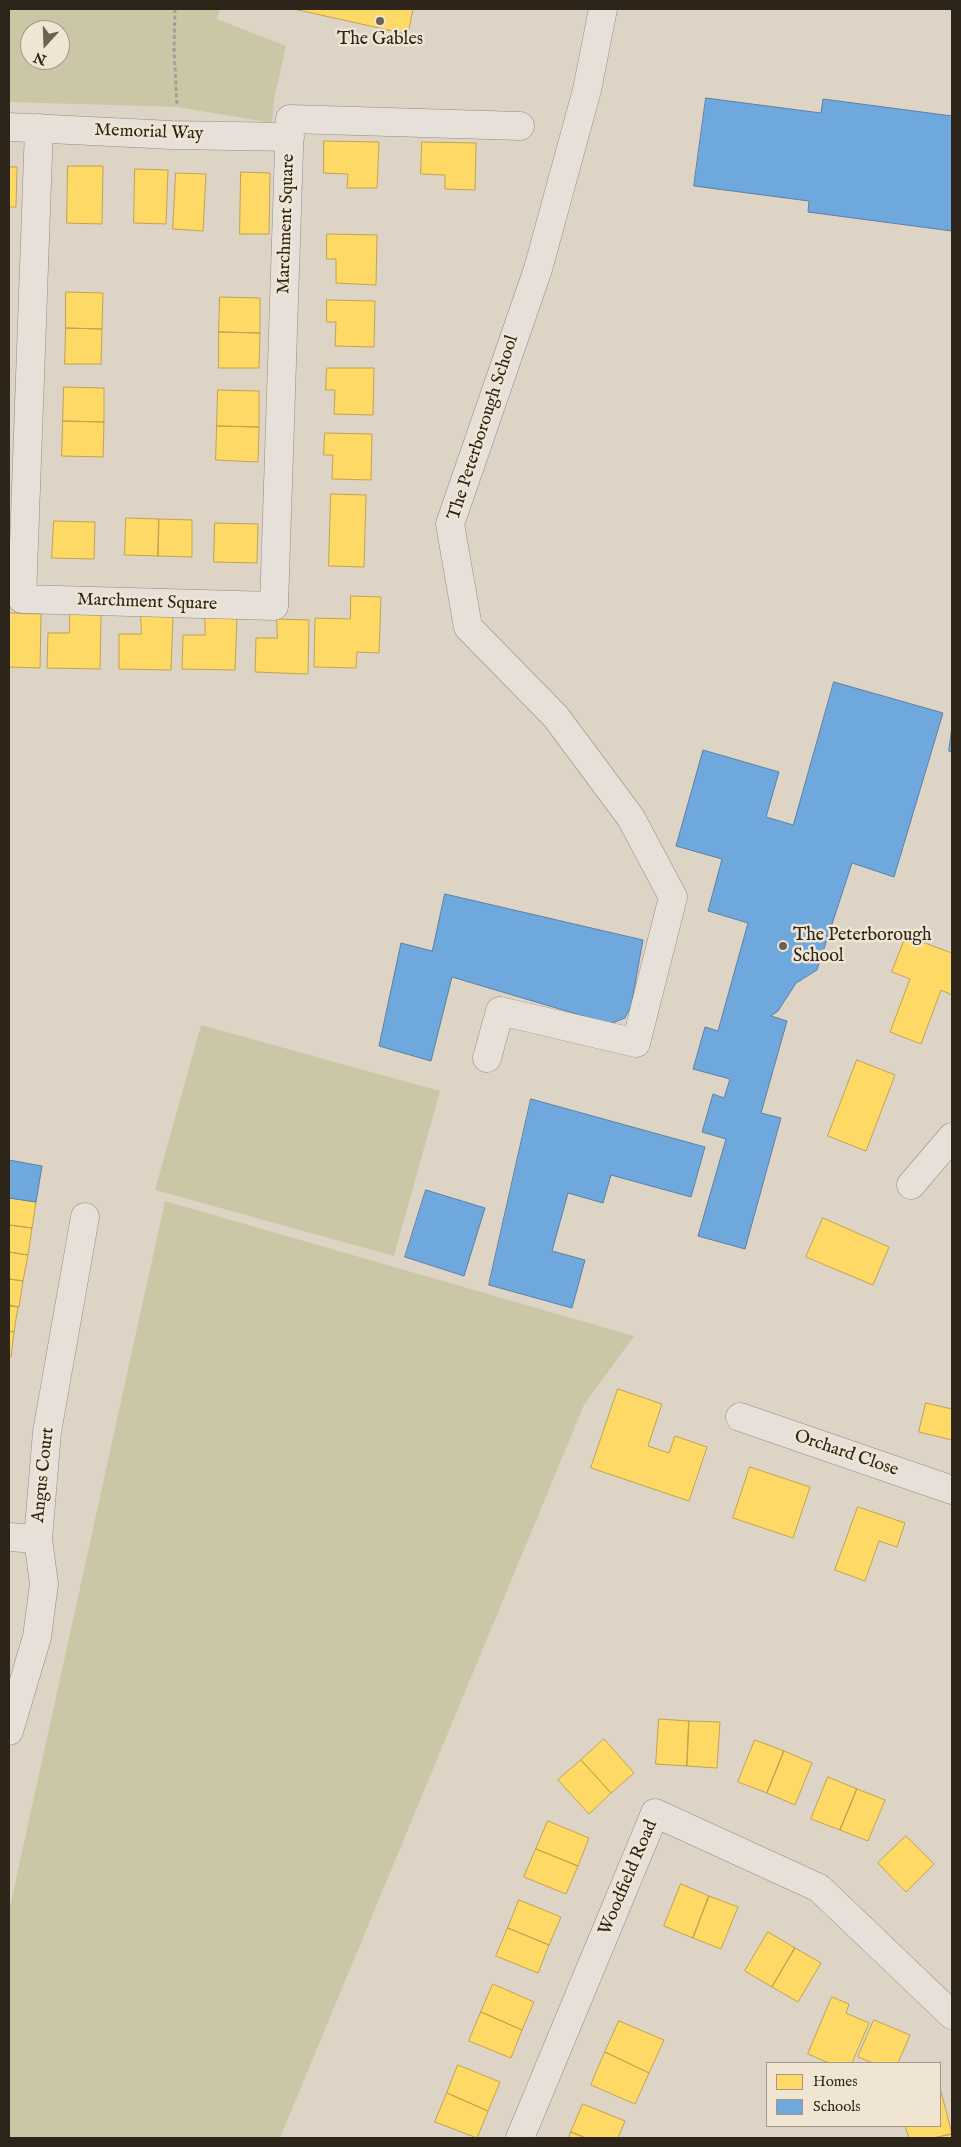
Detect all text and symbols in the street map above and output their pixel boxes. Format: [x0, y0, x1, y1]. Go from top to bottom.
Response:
marker: The Gables [374, 15, 386, 27]
north arrow [20, 20, 70, 70]
place label: The Gables [337, 29, 423, 51]
text: N [31, 48, 49, 69]
street label: Memorial Way [94, 120, 204, 146]
street label: Marchment Square [274, 153, 300, 295]
street label: The Peterborough School [444, 333, 524, 523]
street label: Marchment Square [76, 590, 218, 616]
place label: The Peterborough School [793, 925, 932, 968]
marker: The Peterborough School [777, 940, 789, 952]
street label: Angus Court [28, 1426, 60, 1524]
street label: Orchard Close [791, 1426, 901, 1482]
street label: Woodfield Road [595, 1817, 663, 1939]
legend [766, 2062, 941, 2127]
text: Homes [813, 2072, 857, 2091]
text: Schools [813, 2097, 861, 2116]

